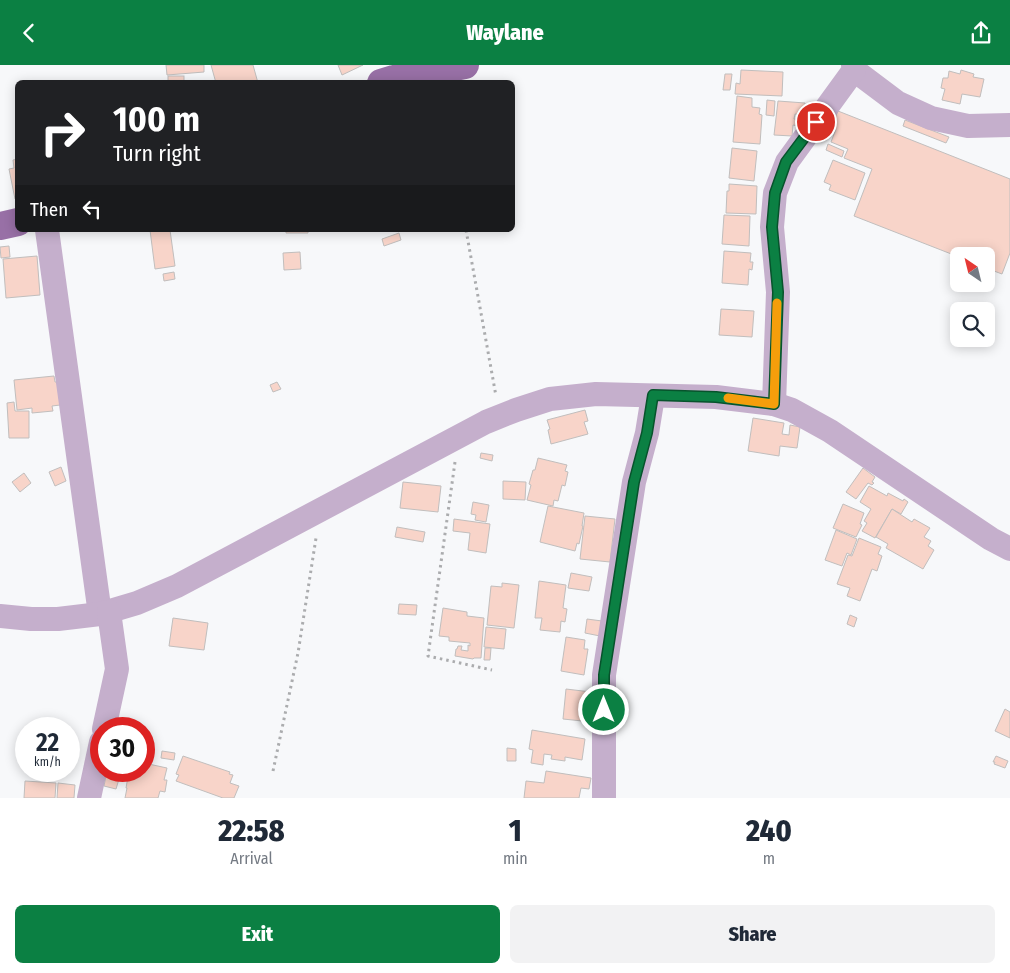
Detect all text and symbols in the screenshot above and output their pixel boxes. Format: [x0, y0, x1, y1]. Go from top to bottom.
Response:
icon: back [15, 19, 43, 47]
text: Waylane [466, 19, 544, 46]
icon: share [967, 19, 995, 47]
text: 100 m [113, 98, 200, 140]
icon: right [30, 100, 95, 165]
pin [795, 101, 837, 143]
icon: arrive [802, 108, 830, 136]
text: Turn right [113, 140, 201, 167]
icon: left [78, 195, 106, 223]
text: Then [30, 198, 68, 221]
north arrow [950, 247, 995, 293]
map controls [950, 247, 995, 347]
button: search [950, 302, 995, 347]
position arrow [577, 683, 629, 735]
speed limit sign: 30 [90, 717, 155, 782]
text: 22 [36, 728, 59, 758]
text: km/h [34, 755, 61, 769]
text: 22:58 [218, 813, 285, 849]
text: 1 [509, 813, 522, 849]
text: 240 [746, 813, 792, 849]
text: Arrival [230, 849, 273, 868]
text: min [503, 849, 528, 868]
text: m [763, 849, 775, 868]
button: Exit [15, 905, 500, 963]
button: Share [510, 905, 995, 963]

